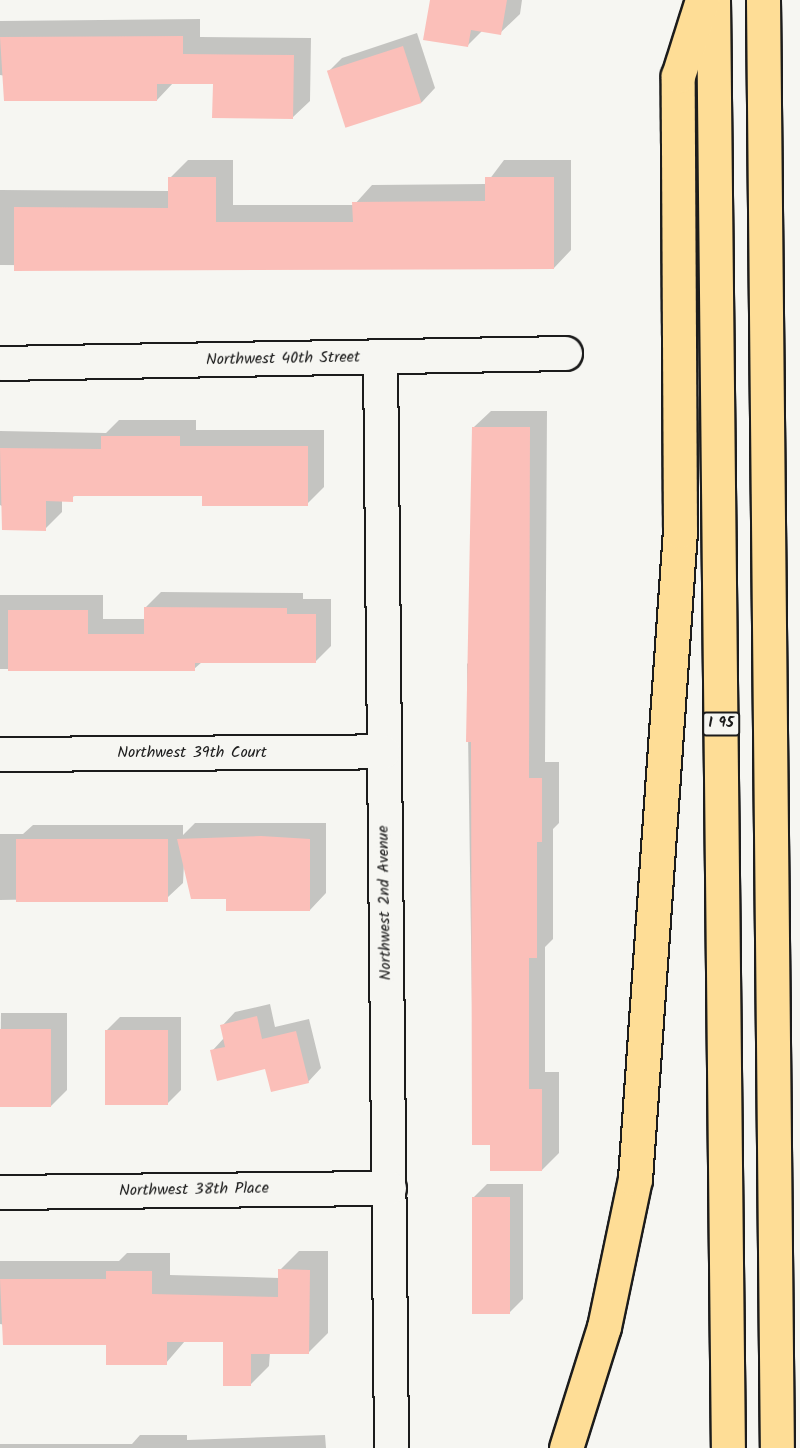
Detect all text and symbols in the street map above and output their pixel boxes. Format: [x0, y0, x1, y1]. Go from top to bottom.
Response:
street label: Northwest 40th Street [206, 348, 360, 370]
road number: I 95 [702, 712, 740, 736]
street label: Northwest 39th Court [117, 743, 267, 763]
street label: Northwest 2nd Avenue [374, 825, 396, 981]
street label: Northwest 38th Place [119, 1179, 269, 1201]

